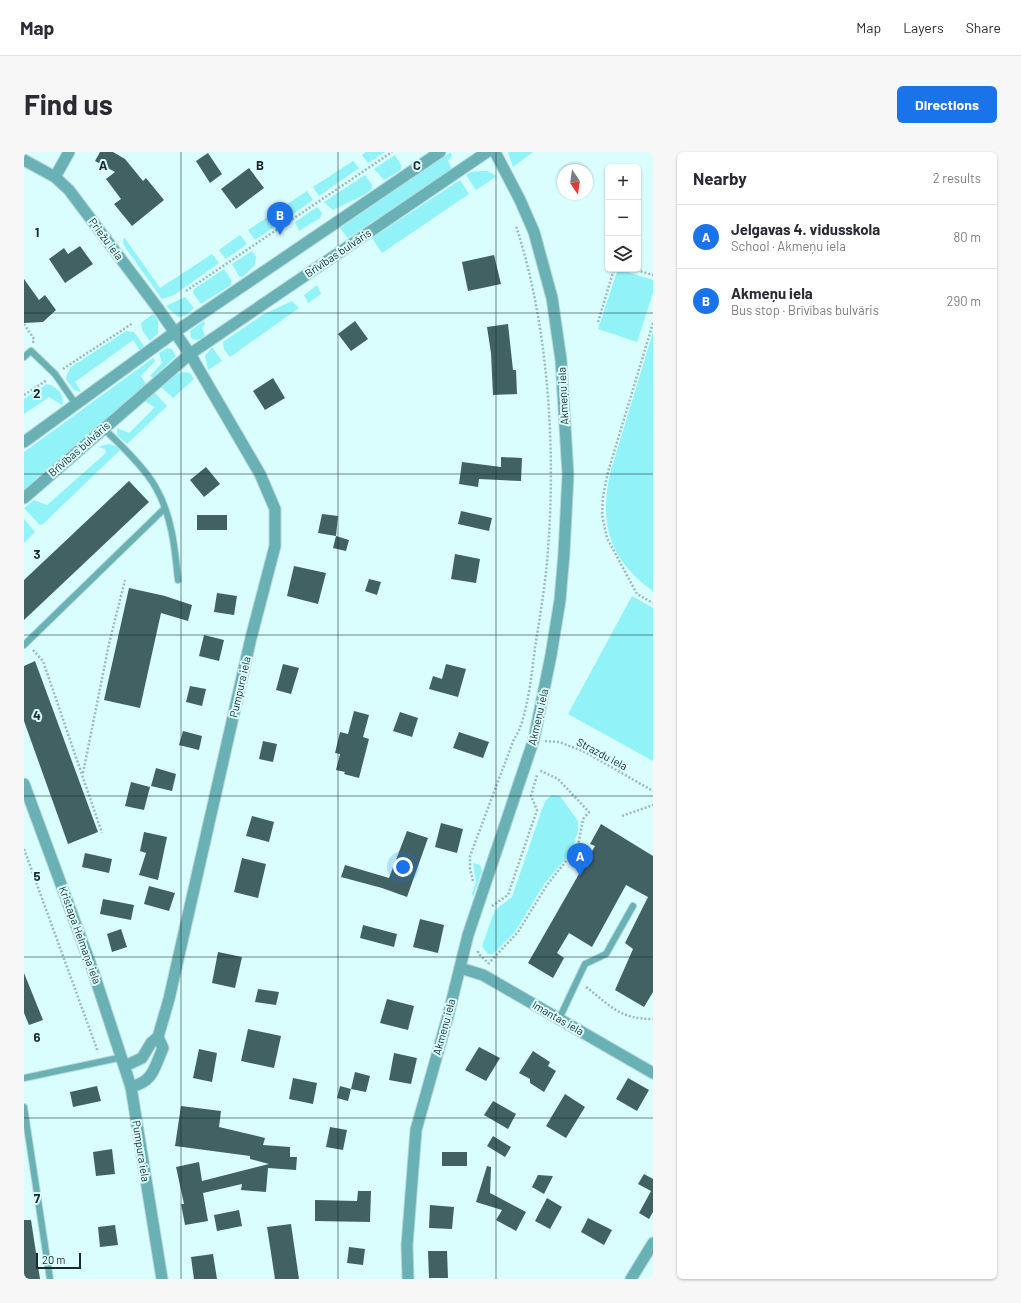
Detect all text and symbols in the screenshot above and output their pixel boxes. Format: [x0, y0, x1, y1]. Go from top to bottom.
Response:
text: Map [20, 16, 54, 39]
text: Map [856, 19, 881, 36]
text: Layers [903, 19, 944, 36]
text: Share [966, 19, 1001, 36]
button: Directions [897, 86, 997, 123]
text: Find us [24, 87, 113, 121]
text: A [99, 157, 108, 173]
text: B [256, 157, 264, 173]
text: C [413, 157, 421, 173]
north arrow [557, 164, 593, 200]
map controls [605, 164, 641, 272]
button: + [605, 164, 641, 200]
text: Nearby [693, 168, 747, 188]
text: 2 results [933, 170, 981, 186]
button: − [605, 200, 641, 236]
pin: B [267, 202, 293, 235]
street label: Priežu iela [86, 215, 126, 262]
text: Jelgavas 4. vidusskola [731, 220, 880, 238]
text: 1 [35, 224, 39, 240]
street label: Brīvības bulvāris [302, 226, 373, 280]
text: A [702, 229, 710, 245]
text: 80 m [954, 229, 981, 245]
button: layers [605, 236, 641, 272]
text: School · Akmeņu iela [731, 238, 846, 254]
text: Akmeņu iela [731, 284, 813, 302]
text: B [702, 293, 710, 309]
text: 290 m [947, 293, 981, 309]
text: Bus stop · Brīvības bulvāris [731, 302, 879, 318]
street label: Akmeņu iela [554, 367, 571, 425]
text: 2 [33, 385, 41, 401]
street label: Brīvības bulvāris [45, 418, 112, 479]
text: 3 [33, 546, 41, 562]
street label: Pumpura iela [226, 655, 253, 719]
street label: Akmeņu iela [525, 687, 550, 747]
text: 4 [33, 707, 41, 723]
street label: Strazdu iela [575, 735, 630, 772]
pin: A [567, 843, 593, 876]
your location [393, 857, 413, 877]
text: 5 [33, 868, 41, 884]
street label: Kristapa Helmaņa iela [57, 884, 104, 986]
street label: Akmeņu iela [430, 997, 457, 1057]
street label: Imantas iela [530, 998, 586, 1038]
text: 6 [34, 1029, 41, 1045]
street label: Pumpura iela [130, 1119, 153, 1183]
text: 7 [34, 1190, 41, 1206]
scale bar [36, 1251, 81, 1270]
text: 20 m [42, 1253, 65, 1266]

